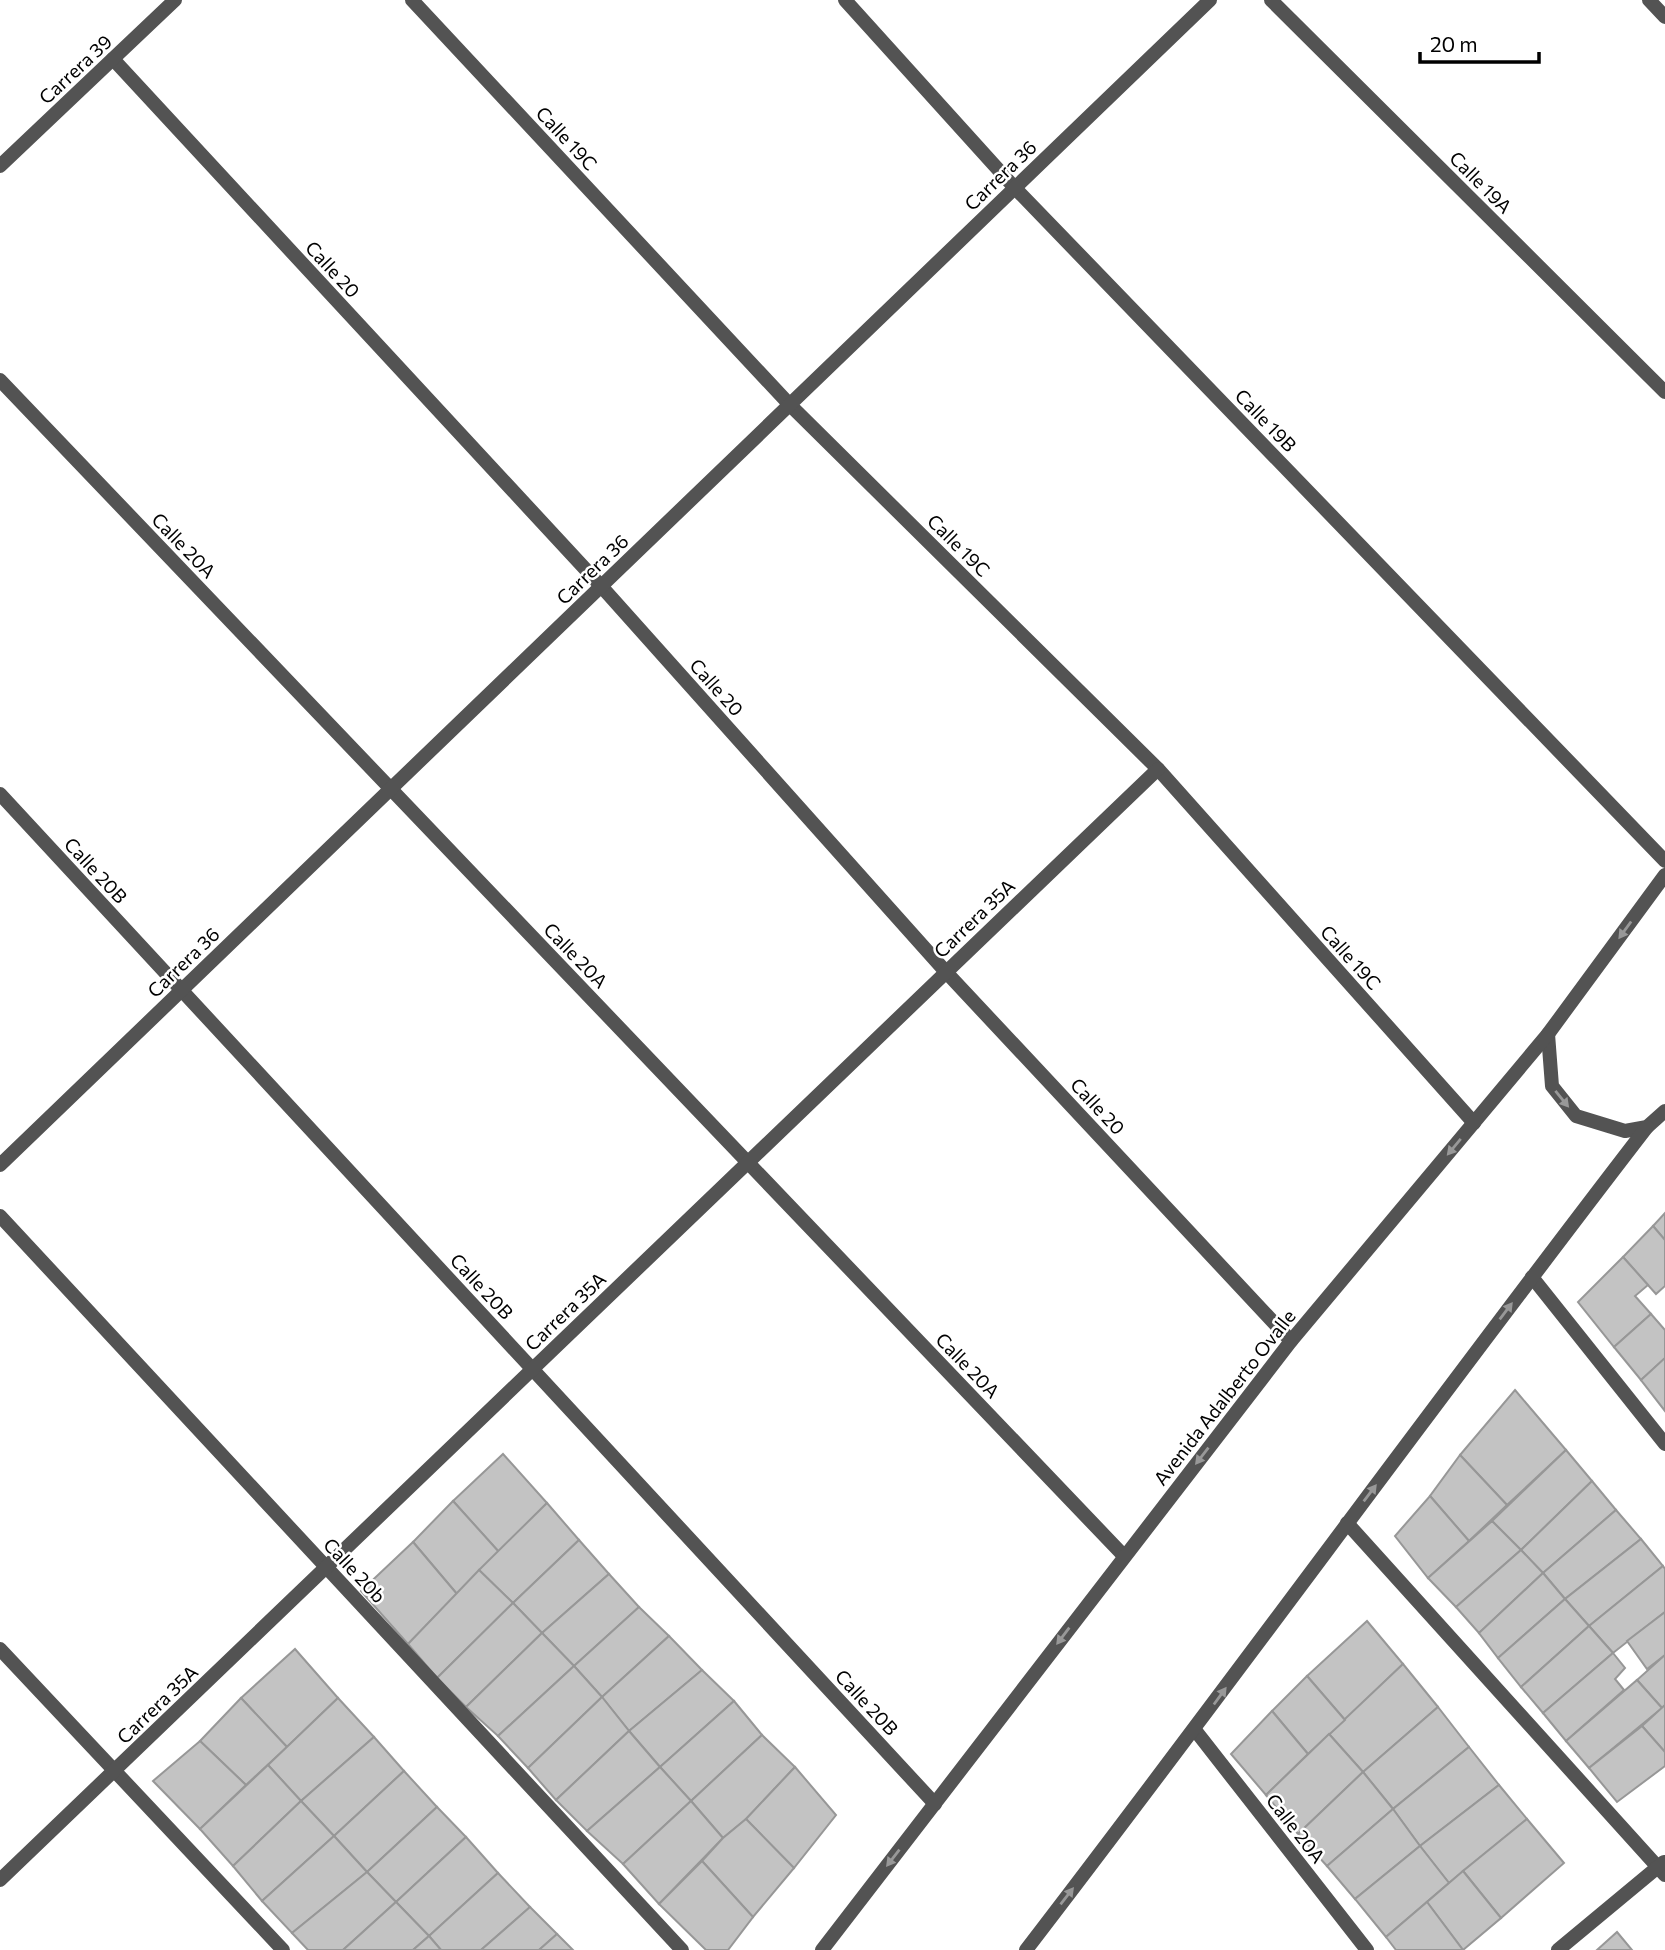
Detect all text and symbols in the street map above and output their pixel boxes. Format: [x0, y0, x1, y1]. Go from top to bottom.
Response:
scale bar [1420, 21, 1539, 65]
street label: Carrera 39 [34, 29, 116, 109]
text: 20 m [1430, 31, 1478, 56]
street label: Calle 19C [532, 101, 602, 175]
street label: Carrera 36 [959, 135, 1041, 215]
street label: Calle 19A [1445, 146, 1517, 218]
street label: Calle 20 [301, 236, 365, 302]
street label: Calle 19B [1231, 384, 1301, 456]
street label: Calle 20A [147, 508, 221, 582]
street label: Calle 19C [923, 509, 995, 581]
street label: Carrera 36 [551, 529, 633, 609]
street label: Calle 20 [685, 654, 749, 720]
street label: Calle 20B [60, 832, 132, 908]
street label: Carrera 35A [929, 874, 1019, 962]
street label: Calle 20A [539, 918, 613, 992]
street label: Calle 19C [1316, 920, 1386, 994]
one-way arrow [1618, 921, 1632, 939]
street label: Carrera 36 [142, 922, 224, 1002]
street label: Calle 20 [1066, 1073, 1130, 1139]
one-way arrow [1555, 1089, 1570, 1107]
one-way arrow [1447, 1139, 1462, 1156]
street label: Calle 20B [446, 1248, 518, 1324]
street label: Carrera 35A [520, 1267, 610, 1355]
one-way arrow [1499, 1302, 1513, 1320]
street label: Avenida Adalberto Ovalle [1148, 1305, 1300, 1489]
street label: Calle 20A [931, 1328, 1005, 1402]
one-way arrow [1195, 1447, 1209, 1465]
one-way arrow [1363, 1484, 1377, 1502]
street label: Calle 20b [319, 1533, 391, 1607]
one-way arrow [1055, 1627, 1070, 1645]
street label: Carrera 35A [112, 1660, 202, 1748]
street label: Calle 20B [831, 1664, 903, 1740]
one-way arrow [1213, 1687, 1227, 1705]
street label: Calle 20A [1262, 1789, 1330, 1867]
one-way arrow [887, 1849, 901, 1867]
one-way arrow [1060, 1887, 1074, 1905]

